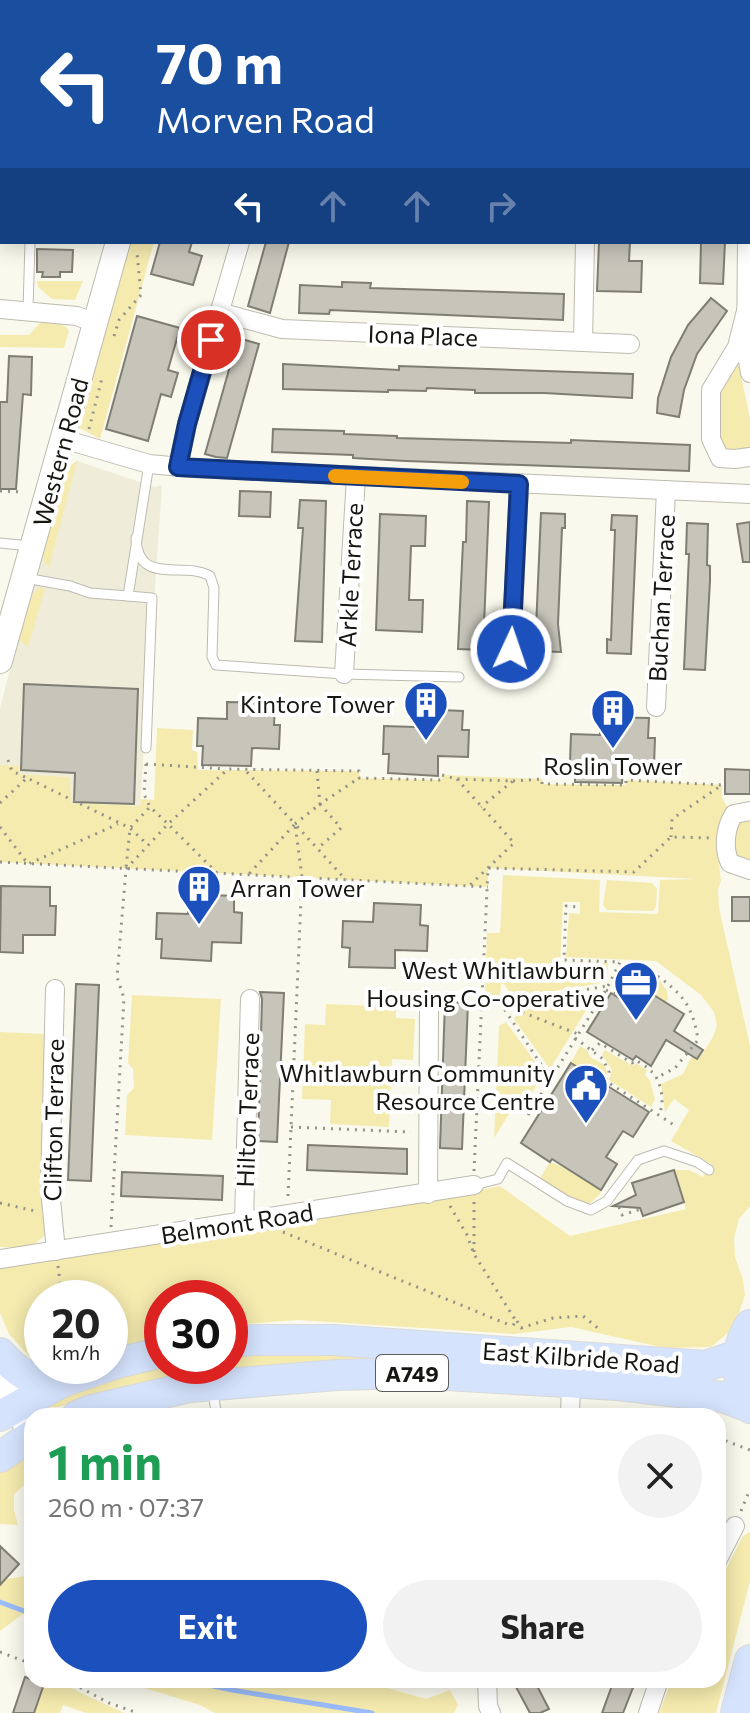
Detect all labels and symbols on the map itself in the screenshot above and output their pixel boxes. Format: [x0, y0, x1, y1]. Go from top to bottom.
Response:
pin [177, 306, 245, 374]
street label: Iona Place [367, 319, 479, 351]
street label: Western Road [26, 375, 94, 529]
street label: Arkle Terrace [332, 502, 368, 648]
street label: Buchan Terrace [642, 514, 680, 682]
position arrow [469, 607, 553, 691]
building icon: Kintore Tower [402, 679, 450, 742]
building icon: Roslin Tower [589, 687, 637, 750]
place label: Kintore Tower [240, 689, 395, 718]
place label: Roslin Tower [543, 751, 683, 780]
building icon: Arran Tower [175, 863, 223, 926]
place label: Arran Tower [230, 873, 365, 902]
place label: West Whitlawburn Housing Co-operative [366, 955, 605, 1012]
office icon: West Whitlawburn Housing Co-operative [612, 959, 660, 1022]
street label: Hilton Terrace [230, 1032, 264, 1188]
street label: Clifton Terrace [37, 1038, 69, 1202]
place label: Whitlawburn Community Resource Centre [279, 1058, 555, 1115]
public building icon: Whitlawburn Community Resource Centre [562, 1062, 610, 1125]
street label: Belmont Road [159, 1197, 315, 1249]
speed limit sign: 30 [144, 1280, 248, 1384]
street label: East Kilbride Road [481, 1336, 681, 1378]
road number: A749 [376, 1355, 448, 1391]

